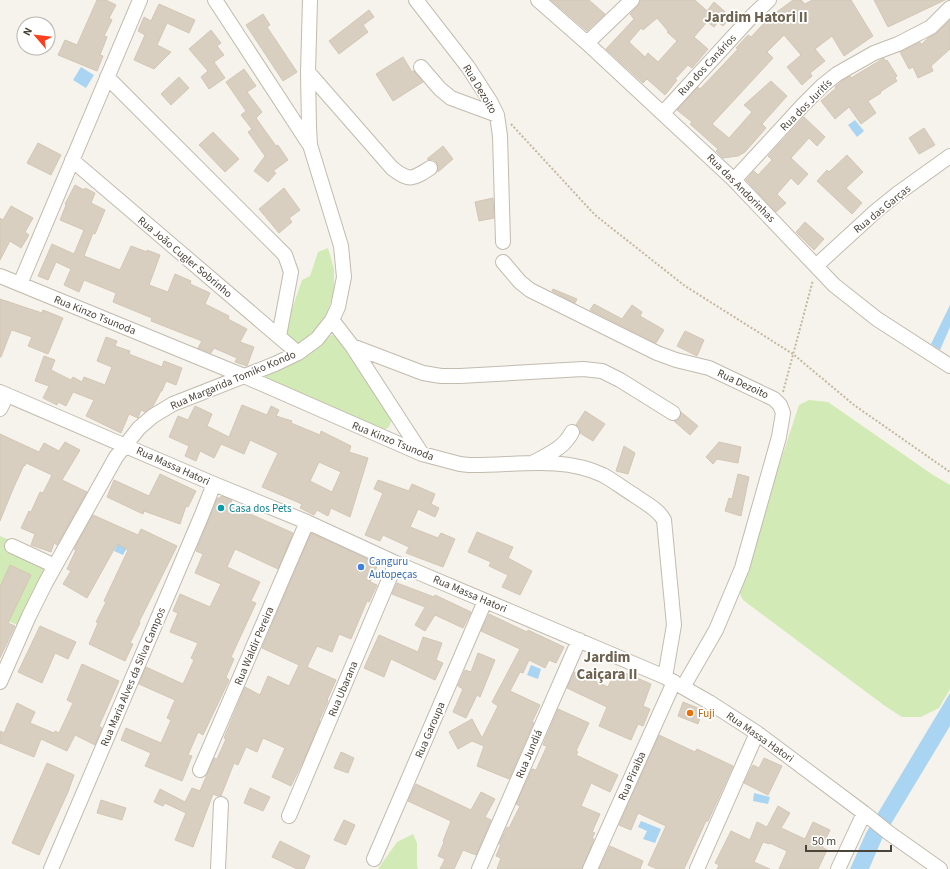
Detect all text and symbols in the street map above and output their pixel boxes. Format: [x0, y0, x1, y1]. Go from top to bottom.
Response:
district label: Jardim Hatori II [704, 7, 808, 28]
north arrow [16, 16, 56, 56]
text: N [19, 25, 36, 38]
street label: Rua dos Canários [674, 31, 740, 99]
street label: Rua Dezoito [459, 62, 501, 116]
street label: Rua dos Juritís [777, 76, 835, 134]
street label: Rua das Andorinhas [703, 150, 779, 226]
street label: Rua das Garças [850, 181, 914, 237]
street label: Rua João Cugler Sobrinho [135, 213, 235, 301]
street label: Rua Kinzo Tsunoda [52, 292, 138, 338]
street label: Rua Margarida Tomiko Kondo [168, 347, 298, 413]
street label: Rua Dezoito [715, 366, 771, 402]
street label: Rua Kinzo Tsunoda [350, 418, 436, 464]
street label: Rua Massa Hatori [134, 443, 212, 489]
place label: Casa dos Pets [229, 501, 292, 516]
marker: Casa dos Pets [216, 503, 226, 513]
place label: Canguru Autopeças [369, 554, 417, 582]
marker: Canguru Autopeças [356, 562, 366, 572]
street label: Rua Massa Hatori [431, 572, 509, 616]
street label: Rua Waldir Pereira [231, 604, 277, 688]
street label: Rua Maria Alves da Silva Campos [97, 605, 169, 749]
district label: Jardim Caiçara II [576, 647, 638, 685]
street label: Rua Ubarana [325, 659, 361, 719]
street label: Rua Garoupa [411, 700, 449, 760]
place label: Fuji [698, 706, 715, 721]
marker: Fuji [685, 708, 695, 718]
street label: Rua Massa Hatori [723, 708, 797, 766]
street label: Rua Jundiá [512, 727, 546, 781]
street label: Rua Piraiba [615, 749, 649, 803]
scale bar [806, 827, 891, 853]
text: 50 m [812, 833, 836, 850]

